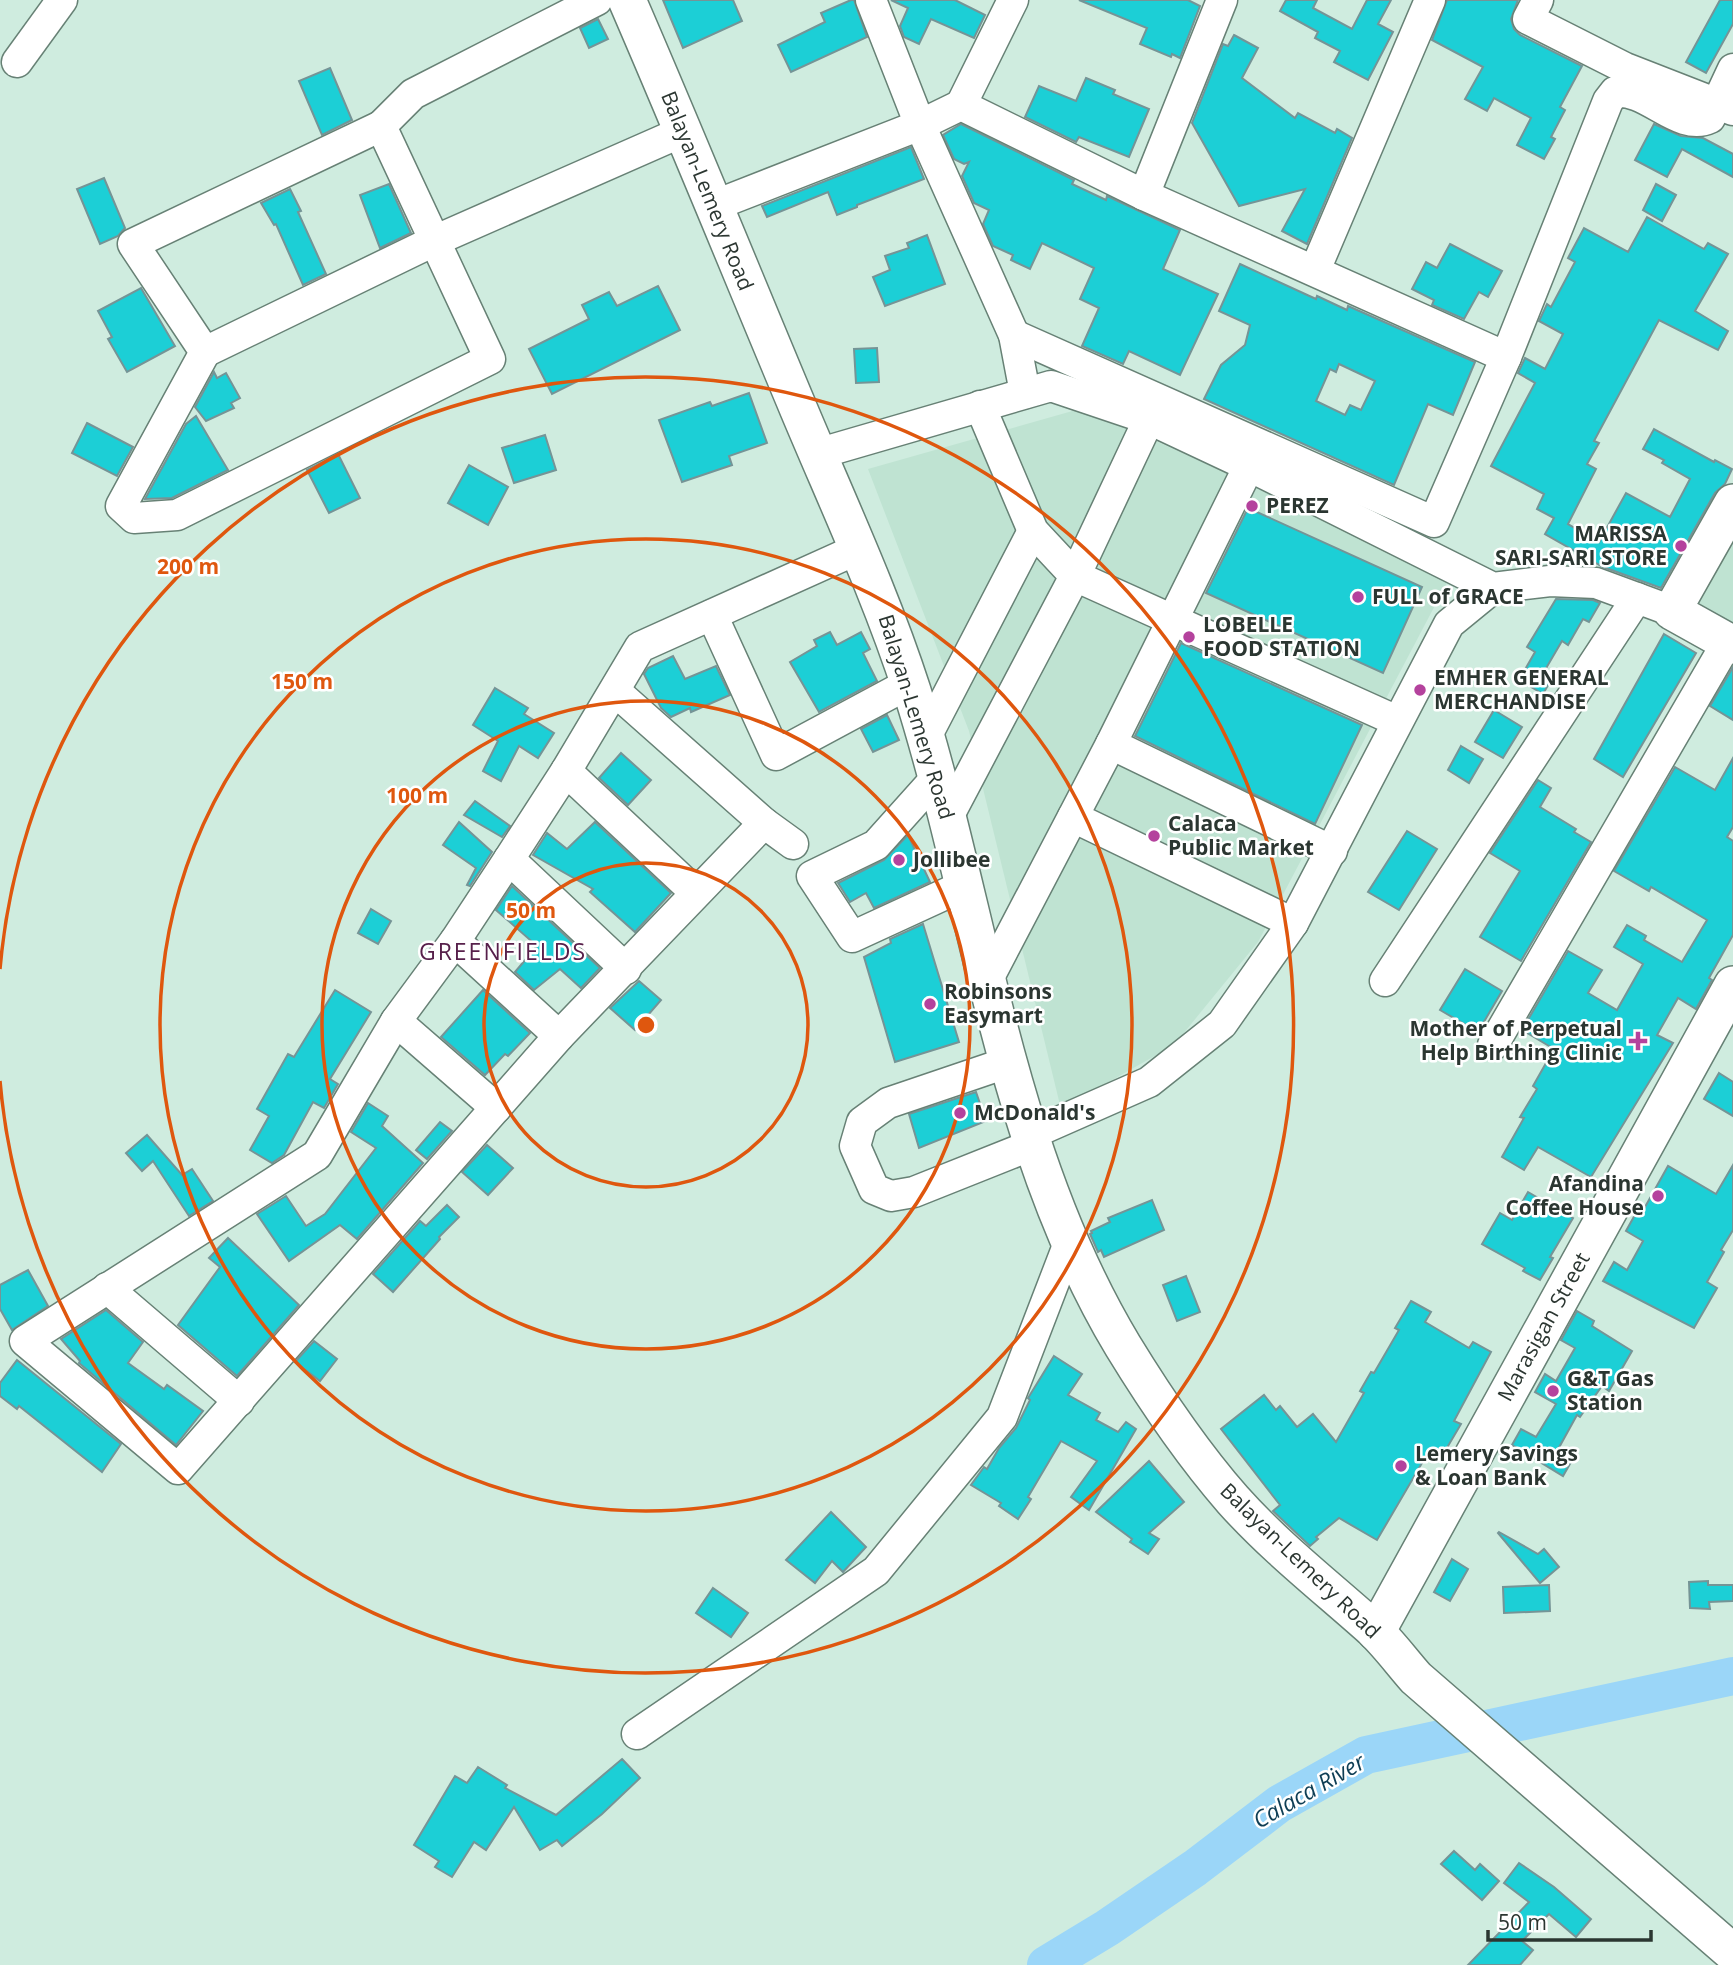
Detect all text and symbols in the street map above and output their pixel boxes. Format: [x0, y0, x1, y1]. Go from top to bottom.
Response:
street label: Balayan-Lemery Road [655, 87, 761, 294]
place label: PEREZ [1266, 491, 1329, 519]
marker: PEREZ [1244, 498, 1260, 514]
place label: MARISSA SARI-SARI STORE [1495, 519, 1668, 571]
marker: MARISSA SARI-SARI STORE [1673, 538, 1689, 554]
text: 200 m [157, 552, 219, 580]
place label: FULL of GRACE [1372, 582, 1524, 610]
marker: FULL of GRACE [1350, 589, 1366, 605]
place label: LOBELLE FOOD STATION [1203, 610, 1360, 662]
street label: Balayan-Lemery Road [872, 611, 961, 822]
marker: LOBELLE FOOD STATION [1181, 629, 1197, 645]
place label: EMHER GENERAL MERCHANDISE [1434, 663, 1609, 715]
text: 150 m [271, 667, 333, 695]
marker: EMHER GENERAL MERCHANDISE [1412, 682, 1428, 698]
text: 100 m [386, 781, 448, 809]
place label: Calaca Public Market [1168, 809, 1314, 861]
marker: Calaca Public Market [1146, 828, 1162, 844]
place label: Jollibee [911, 845, 990, 873]
marker: Jollibee [891, 852, 907, 868]
text: 50 m [506, 896, 556, 924]
district label: GREENFIELDS [419, 935, 587, 967]
place label: Robinsons Easymart [944, 977, 1052, 1029]
marker: Robinsons Easymart [922, 996, 938, 1012]
centre of rings [634, 1013, 658, 1037]
place label: Mother of Perpetual Help Birthing Clinic [1409, 1014, 1622, 1066]
marker: Mother of Perpetual Help Birthing Clinic [1628, 1031, 1648, 1051]
place label: McDonald's [974, 1098, 1095, 1126]
marker: McDonald's [952, 1105, 968, 1121]
place label: Afandina Coffee House [1505, 1169, 1644, 1221]
marker: Afandina Coffee House [1650, 1188, 1666, 1204]
street label: Marasigan Street [1491, 1247, 1596, 1406]
place label: G&T Gas Station [1567, 1364, 1654, 1416]
marker: G&T Gas Station [1545, 1383, 1561, 1399]
place label: Lemery Savings & Loan Bank [1415, 1439, 1578, 1491]
marker: Lemery Savings & Loan Bank [1393, 1458, 1409, 1474]
street label: Balayan-Lemery Road [1214, 1476, 1387, 1644]
water label: Calaca River [1246, 1745, 1371, 1835]
scale bar [1488, 1898, 1651, 1942]
text: 50 m [1498, 1908, 1547, 1936]

